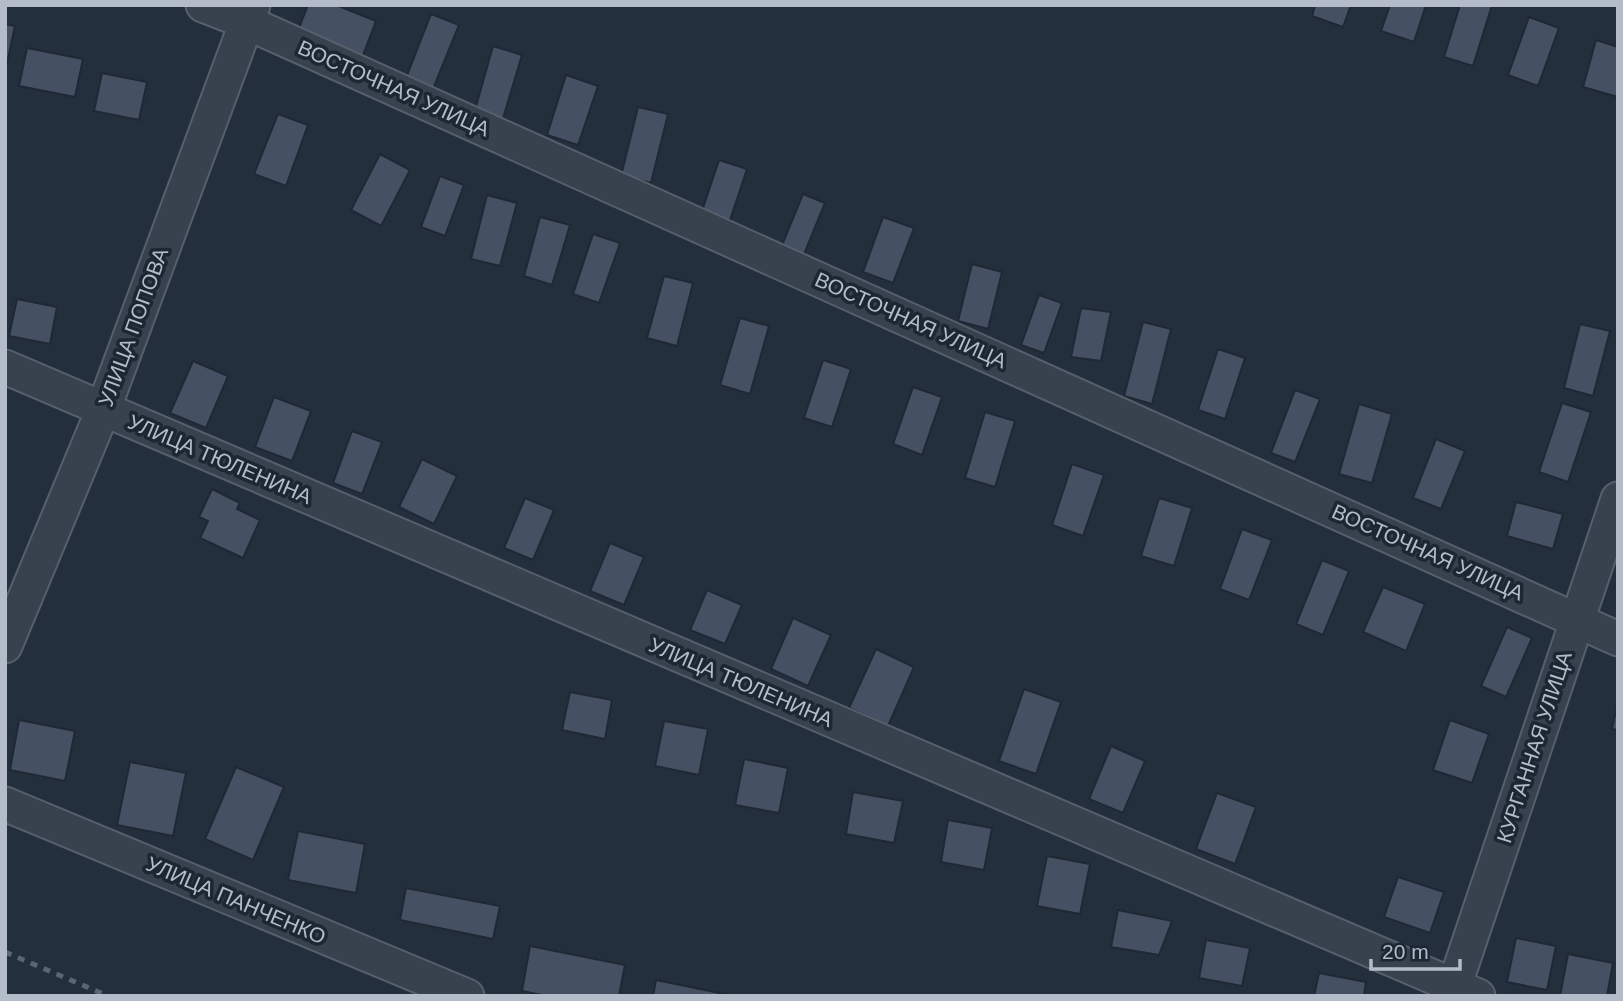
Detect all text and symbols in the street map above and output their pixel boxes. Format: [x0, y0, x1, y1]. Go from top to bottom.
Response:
street label: ВОСТОЧНАЯ УЛИЦА [295, 35, 493, 141]
street label: УЛИЦА ПОПОВА [94, 245, 172, 409]
street label: ВОСТОЧНАЯ УЛИЦА [812, 267, 1010, 373]
street label: УЛИЦА ТЮЛЕНИНА [125, 410, 315, 508]
street label: ВОСТОЧНАЯ УЛИЦА [1329, 499, 1527, 605]
street label: УЛИЦА ТЮЛЕНИНА [646, 633, 836, 731]
street label: КУРГАННАЯ УЛИЦА [1492, 648, 1576, 846]
street label: УЛИЦА ПАНЧЕНКО [143, 852, 329, 948]
scale bar [1371, 928, 1460, 972]
text: 20 m [1382, 940, 1429, 963]

